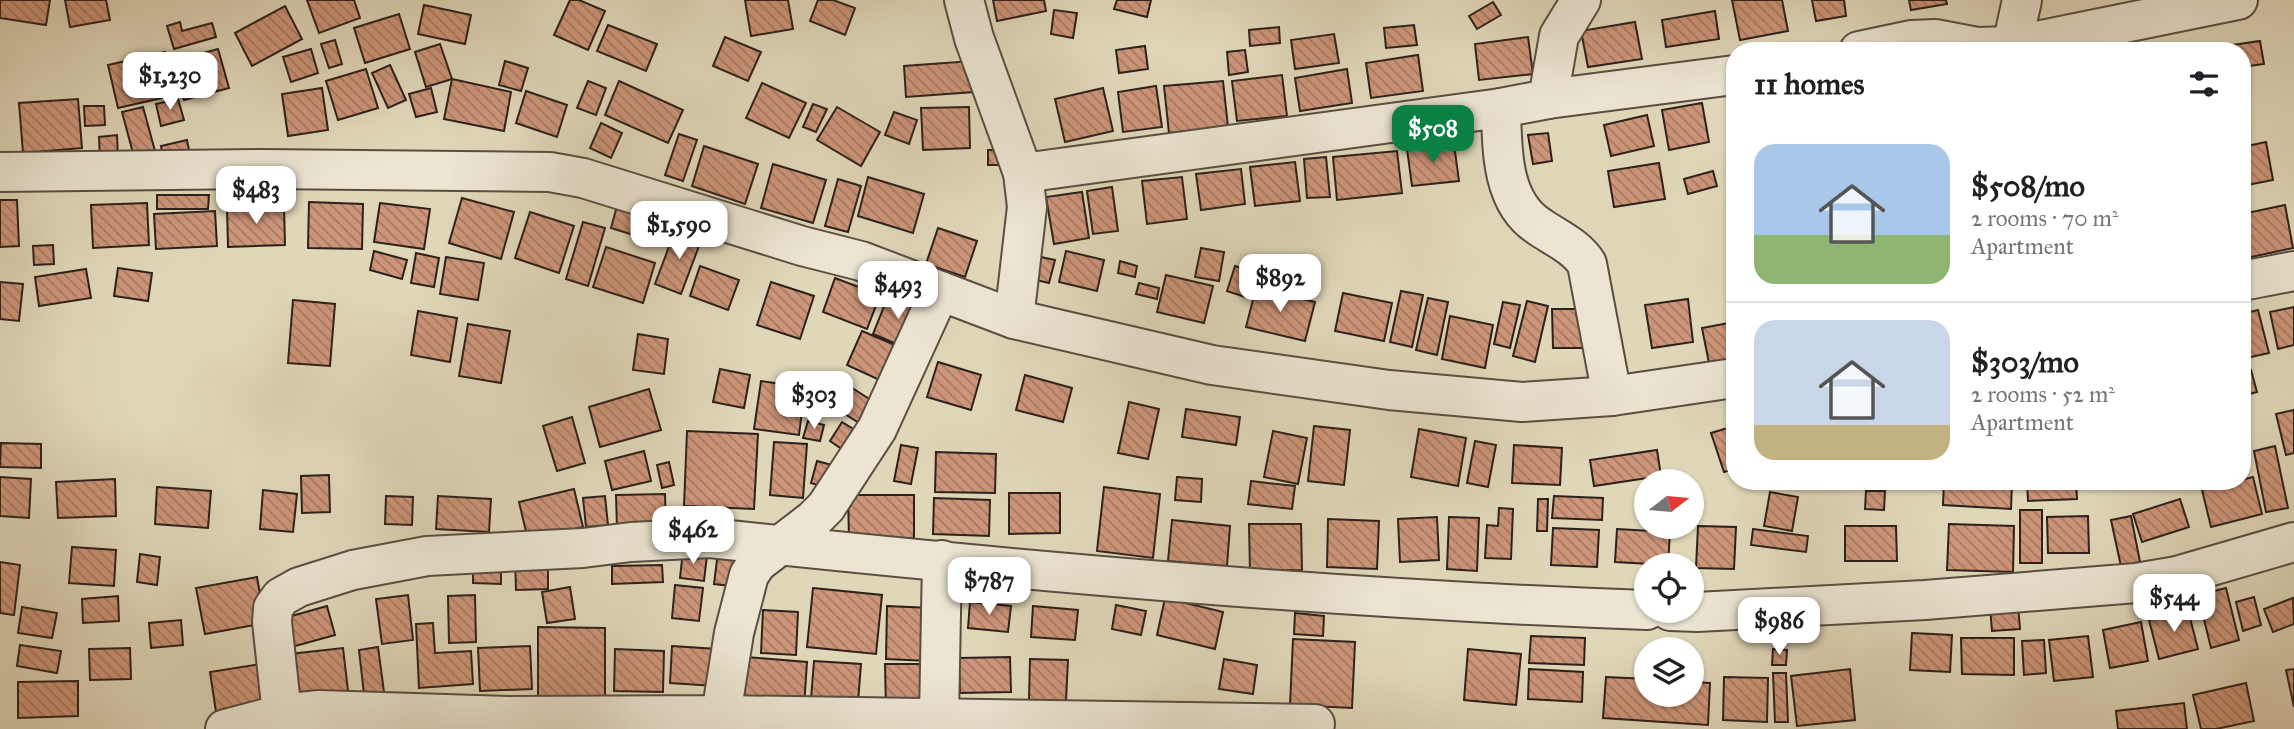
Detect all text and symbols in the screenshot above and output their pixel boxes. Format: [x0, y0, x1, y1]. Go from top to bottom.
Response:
pin: $1,230 [113, 52, 227, 112]
text: $1,230 [139, 61, 201, 89]
icon: filters [2185, 65, 2223, 103]
text: 11 homes [1754, 66, 1865, 102]
pin: $508 [1392, 106, 1474, 165]
text: $508 [1408, 114, 1458, 142]
pin: $483 [215, 166, 297, 226]
text: $508/mo [1971, 168, 2085, 204]
icon: home [1810, 172, 1894, 256]
text: $483 [232, 175, 280, 203]
pin: $1,590 [622, 202, 736, 261]
text: 2 rooms · 70 m² [1971, 204, 2119, 232]
text: $1,590 [647, 210, 711, 238]
text: Apartment [1971, 232, 2074, 260]
pin: $892 [1239, 254, 1321, 314]
pin: $493 [857, 262, 939, 321]
text: $892 [1255, 263, 1305, 291]
text: $493 [874, 270, 922, 298]
text: $303/mo [1971, 344, 2079, 380]
icon: home [1810, 348, 1894, 432]
pin: $303 [773, 372, 855, 431]
text: $303 [791, 380, 837, 408]
text: 2 rooms · 52 m² [1971, 380, 2115, 408]
text: Apartment [1971, 408, 2074, 436]
north arrow [1634, 469, 1704, 539]
map controls [1634, 469, 1704, 707]
pin: $462 [652, 506, 734, 566]
text: $462 [668, 515, 718, 543]
button: locate [1634, 553, 1704, 623]
pin: $787 [948, 558, 1030, 617]
text: $787 [964, 566, 1014, 594]
pin: $544 [2133, 574, 2215, 634]
text: $544 [2149, 583, 2199, 611]
pin: $986 [1738, 598, 1820, 657]
text: $986 [1754, 606, 1804, 634]
button: layers [1634, 637, 1704, 707]

